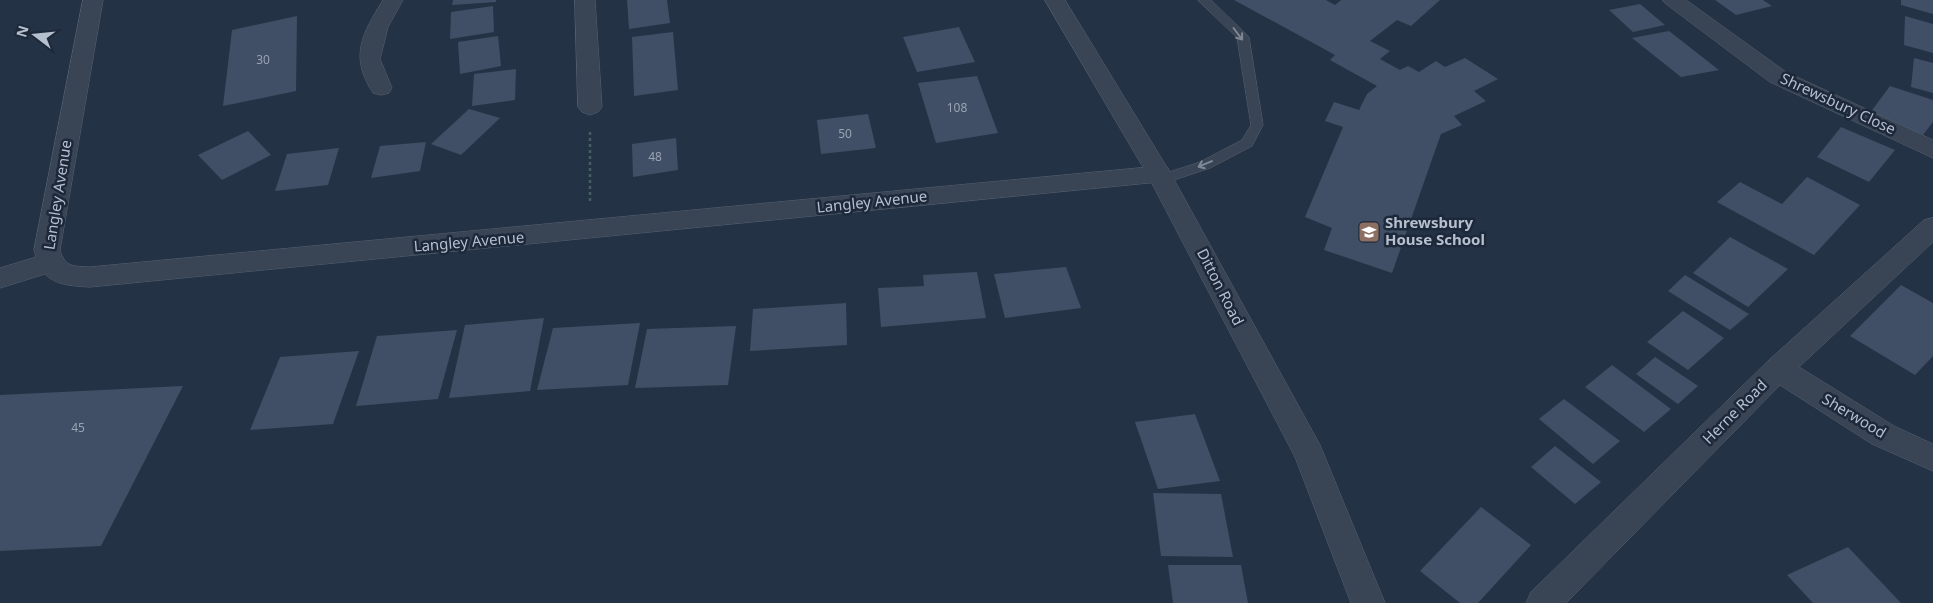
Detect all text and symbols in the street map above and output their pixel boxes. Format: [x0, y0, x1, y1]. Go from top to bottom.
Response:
north arrow [10, 10, 60, 60]
text: N [11, 23, 33, 39]
one-way arrow [1232, 27, 1243, 40]
house number: 30 [256, 51, 270, 68]
street label: Shrewsbury Close [1778, 68, 1899, 139]
house number: 108 [947, 99, 967, 116]
house number: 50 [838, 125, 852, 142]
street label: Langley Avenue [38, 138, 76, 251]
house number: 48 [648, 148, 662, 165]
one-way arrow [1198, 160, 1213, 170]
street label: Langley Avenue [816, 185, 928, 217]
place label: Shrewsbury House School [1385, 212, 1485, 249]
school or university icon: Shrewsbury House School [1357, 220, 1381, 244]
street label: Langley Avenue [413, 226, 525, 256]
street label: Ditton Road [1193, 245, 1249, 328]
street label: Herne Road [1698, 375, 1771, 448]
street label: Sherwood [1819, 388, 1890, 442]
house number: 45 [71, 419, 85, 436]

